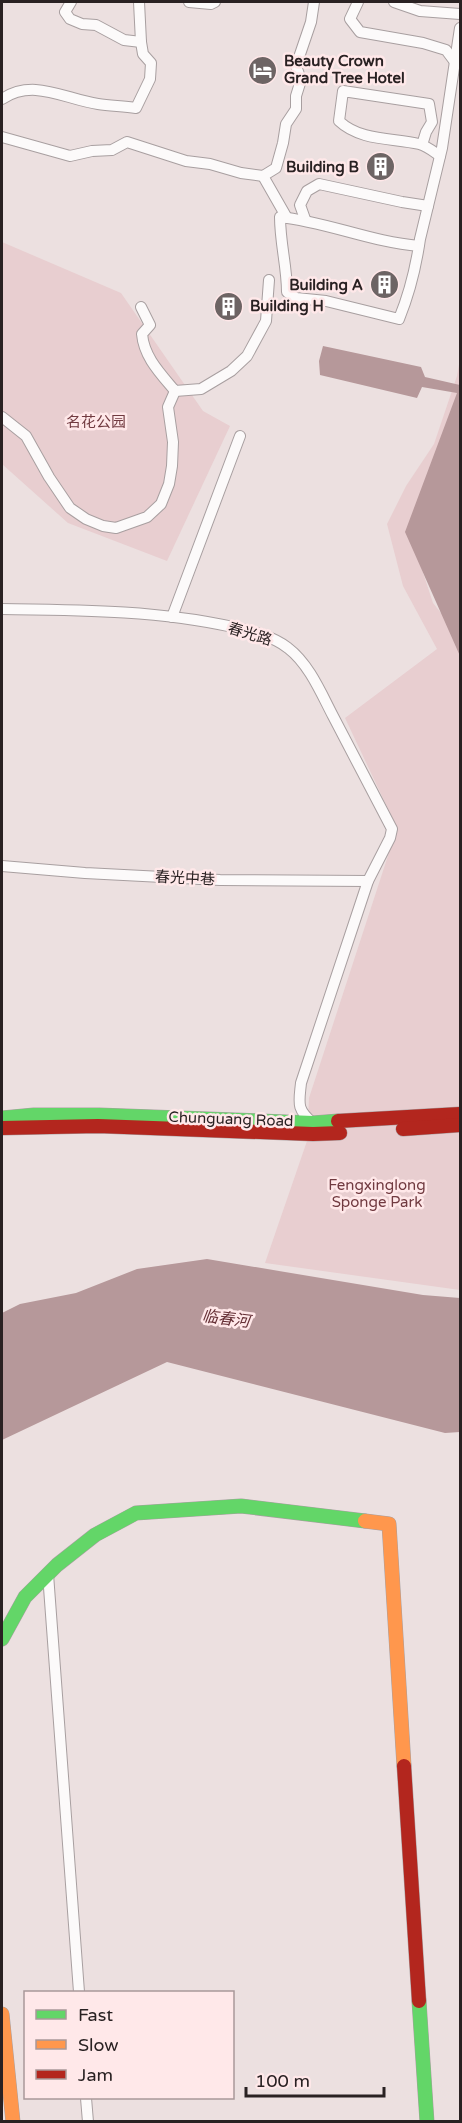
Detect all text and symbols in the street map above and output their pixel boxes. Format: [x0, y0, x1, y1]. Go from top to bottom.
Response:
place label: Beauty Crown Grand Tree Hotel [284, 52, 405, 87]
hotel icon: Beauty Crown Grand Tree Hotel [247, 54, 279, 86]
building icon: Building B [364, 151, 396, 183]
place label: Building B [286, 158, 359, 177]
building icon: Building A [368, 269, 400, 301]
place label: Building A [289, 276, 363, 295]
building icon: Building H [213, 290, 245, 322]
place label: Building H [250, 297, 324, 316]
park label: 名花公园 [66, 413, 126, 431]
street label: 春光路 [226, 619, 274, 649]
street label: 春光中巷 [155, 867, 215, 889]
street label: Chunguang Road [168, 1108, 294, 1130]
park label: Fengxinglong Sponge Park [328, 1176, 426, 1211]
water label: 临春河 [201, 1306, 254, 1332]
legend [24, 1991, 234, 2099]
text: Fast [78, 2004, 113, 2026]
text: Slow [78, 2034, 119, 2056]
scale bar [246, 2060, 384, 2098]
text: Jam [78, 2064, 113, 2086]
text: 100 m [255, 2070, 310, 2092]

